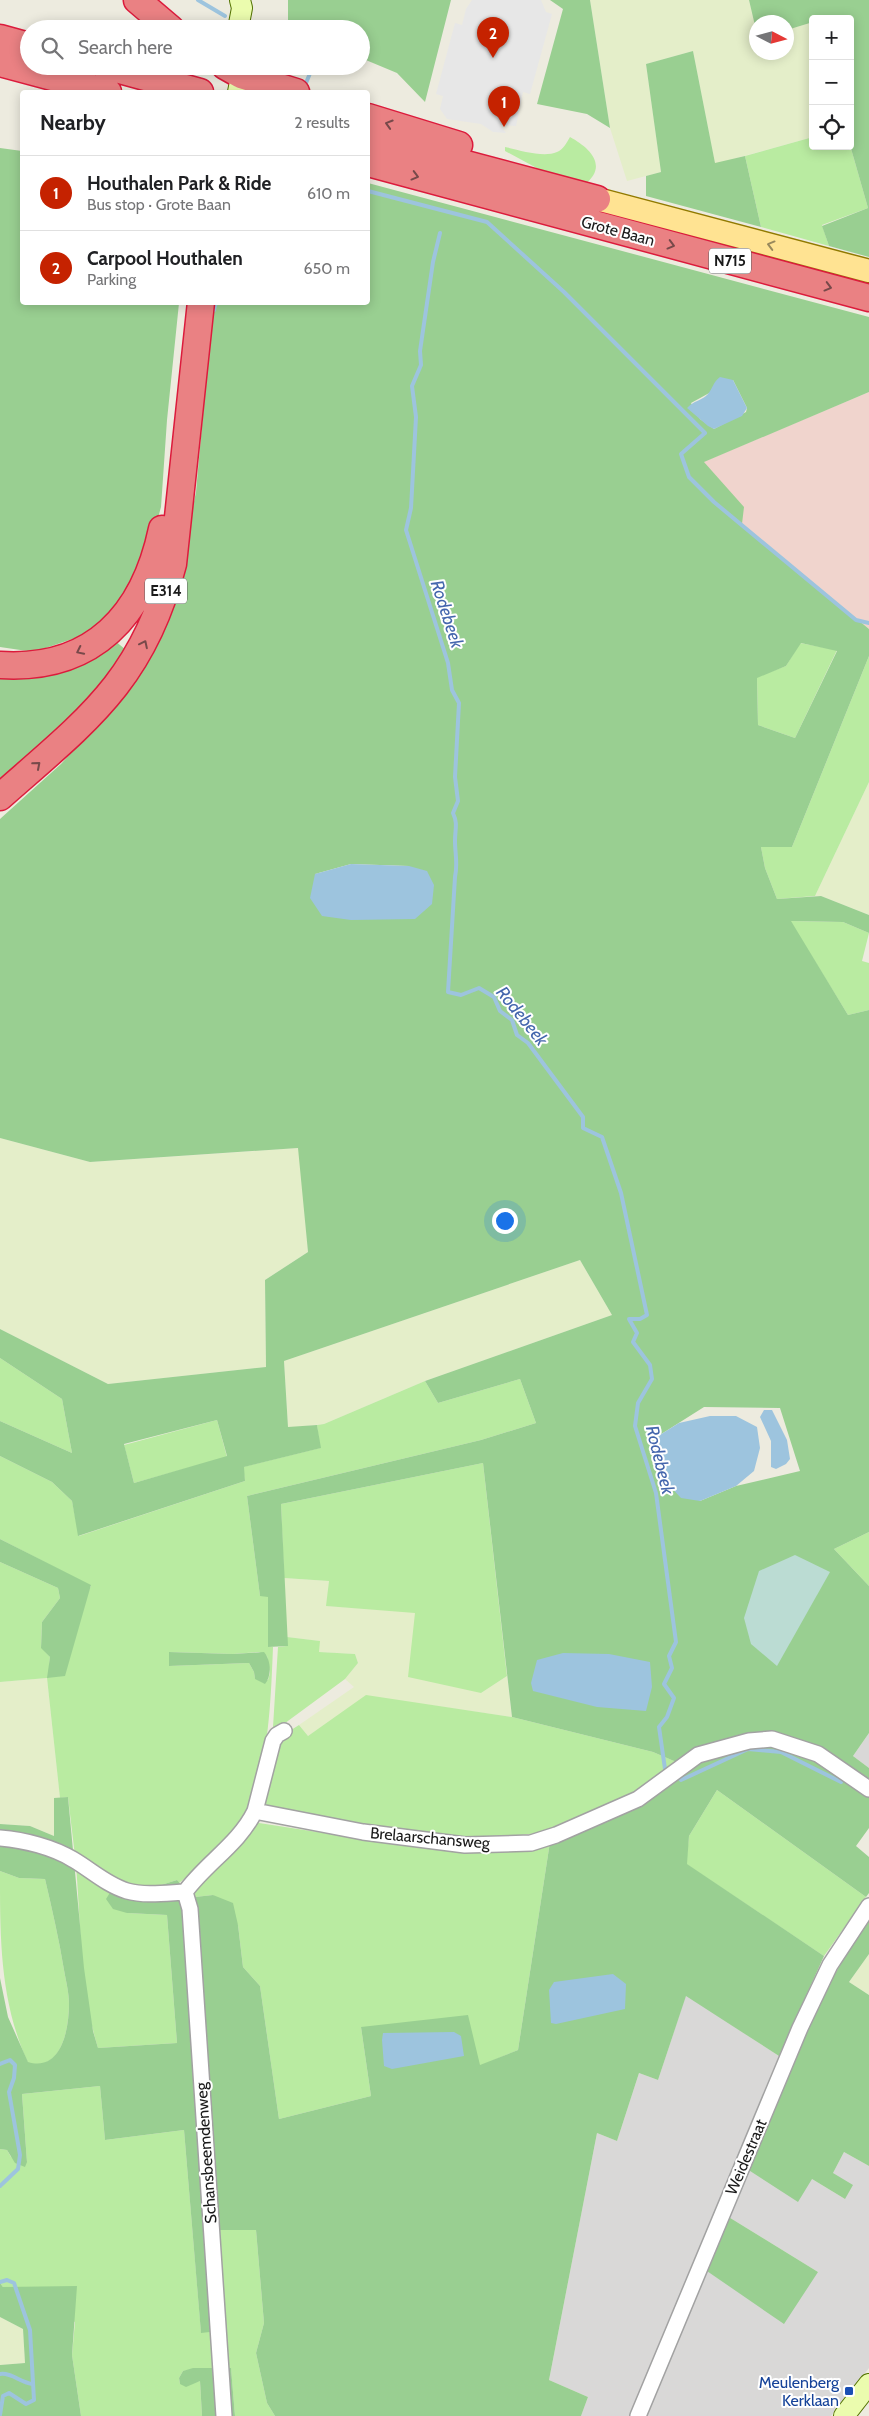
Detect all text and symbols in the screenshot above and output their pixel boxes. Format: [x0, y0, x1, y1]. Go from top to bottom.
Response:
north arrow [749, 15, 794, 60]
map controls [809, 15, 854, 150]
button: + [809, 15, 854, 60]
pin: 2 [477, 17, 509, 58]
search box [20, 20, 370, 75]
icon: search [38, 34, 66, 62]
text: Search here [78, 36, 172, 59]
button: − [809, 60, 854, 105]
pin: 1 [488, 86, 520, 127]
button: locate [809, 105, 854, 150]
text: Nearby [40, 110, 106, 135]
text: 2 results [294, 113, 350, 132]
one-way arrow [385, 119, 394, 129]
one-way arrow [410, 170, 419, 181]
text: Houthalen Park & Ride [87, 172, 271, 195]
text: 1 [53, 184, 59, 203]
text: 610 m [307, 184, 350, 203]
text: Bus stop · Grote Baan [87, 195, 231, 214]
street label: Grote Baan [579, 212, 657, 250]
one-way arrow [667, 239, 676, 250]
one-way arrow [767, 240, 776, 251]
text: Carpool Houthalen [87, 247, 243, 270]
road number: N715 [709, 248, 751, 274]
text: 2 [52, 259, 60, 278]
text: 650 m [303, 259, 350, 278]
text: Parking [87, 270, 136, 289]
one-way arrow [824, 281, 833, 292]
water label: Rodebeek [426, 577, 469, 652]
road number: E314 [145, 578, 187, 604]
one-way arrow [138, 640, 148, 649]
one-way arrow [76, 644, 85, 655]
one-way arrow [31, 761, 40, 770]
water label: Rodebeek [491, 982, 553, 1051]
your location [492, 1208, 518, 1234]
water label: Rodebeek [641, 1423, 679, 1498]
street label: Brelaarschansweg [369, 1823, 492, 1853]
street label: Schansbeemdenweg [192, 2081, 220, 2224]
street label: Weidestraat [721, 2116, 771, 2198]
place label: Meulenberg Kerklaan [759, 2373, 840, 2410]
marker: Meulenberg Kerklaan [843, 2385, 855, 2397]

